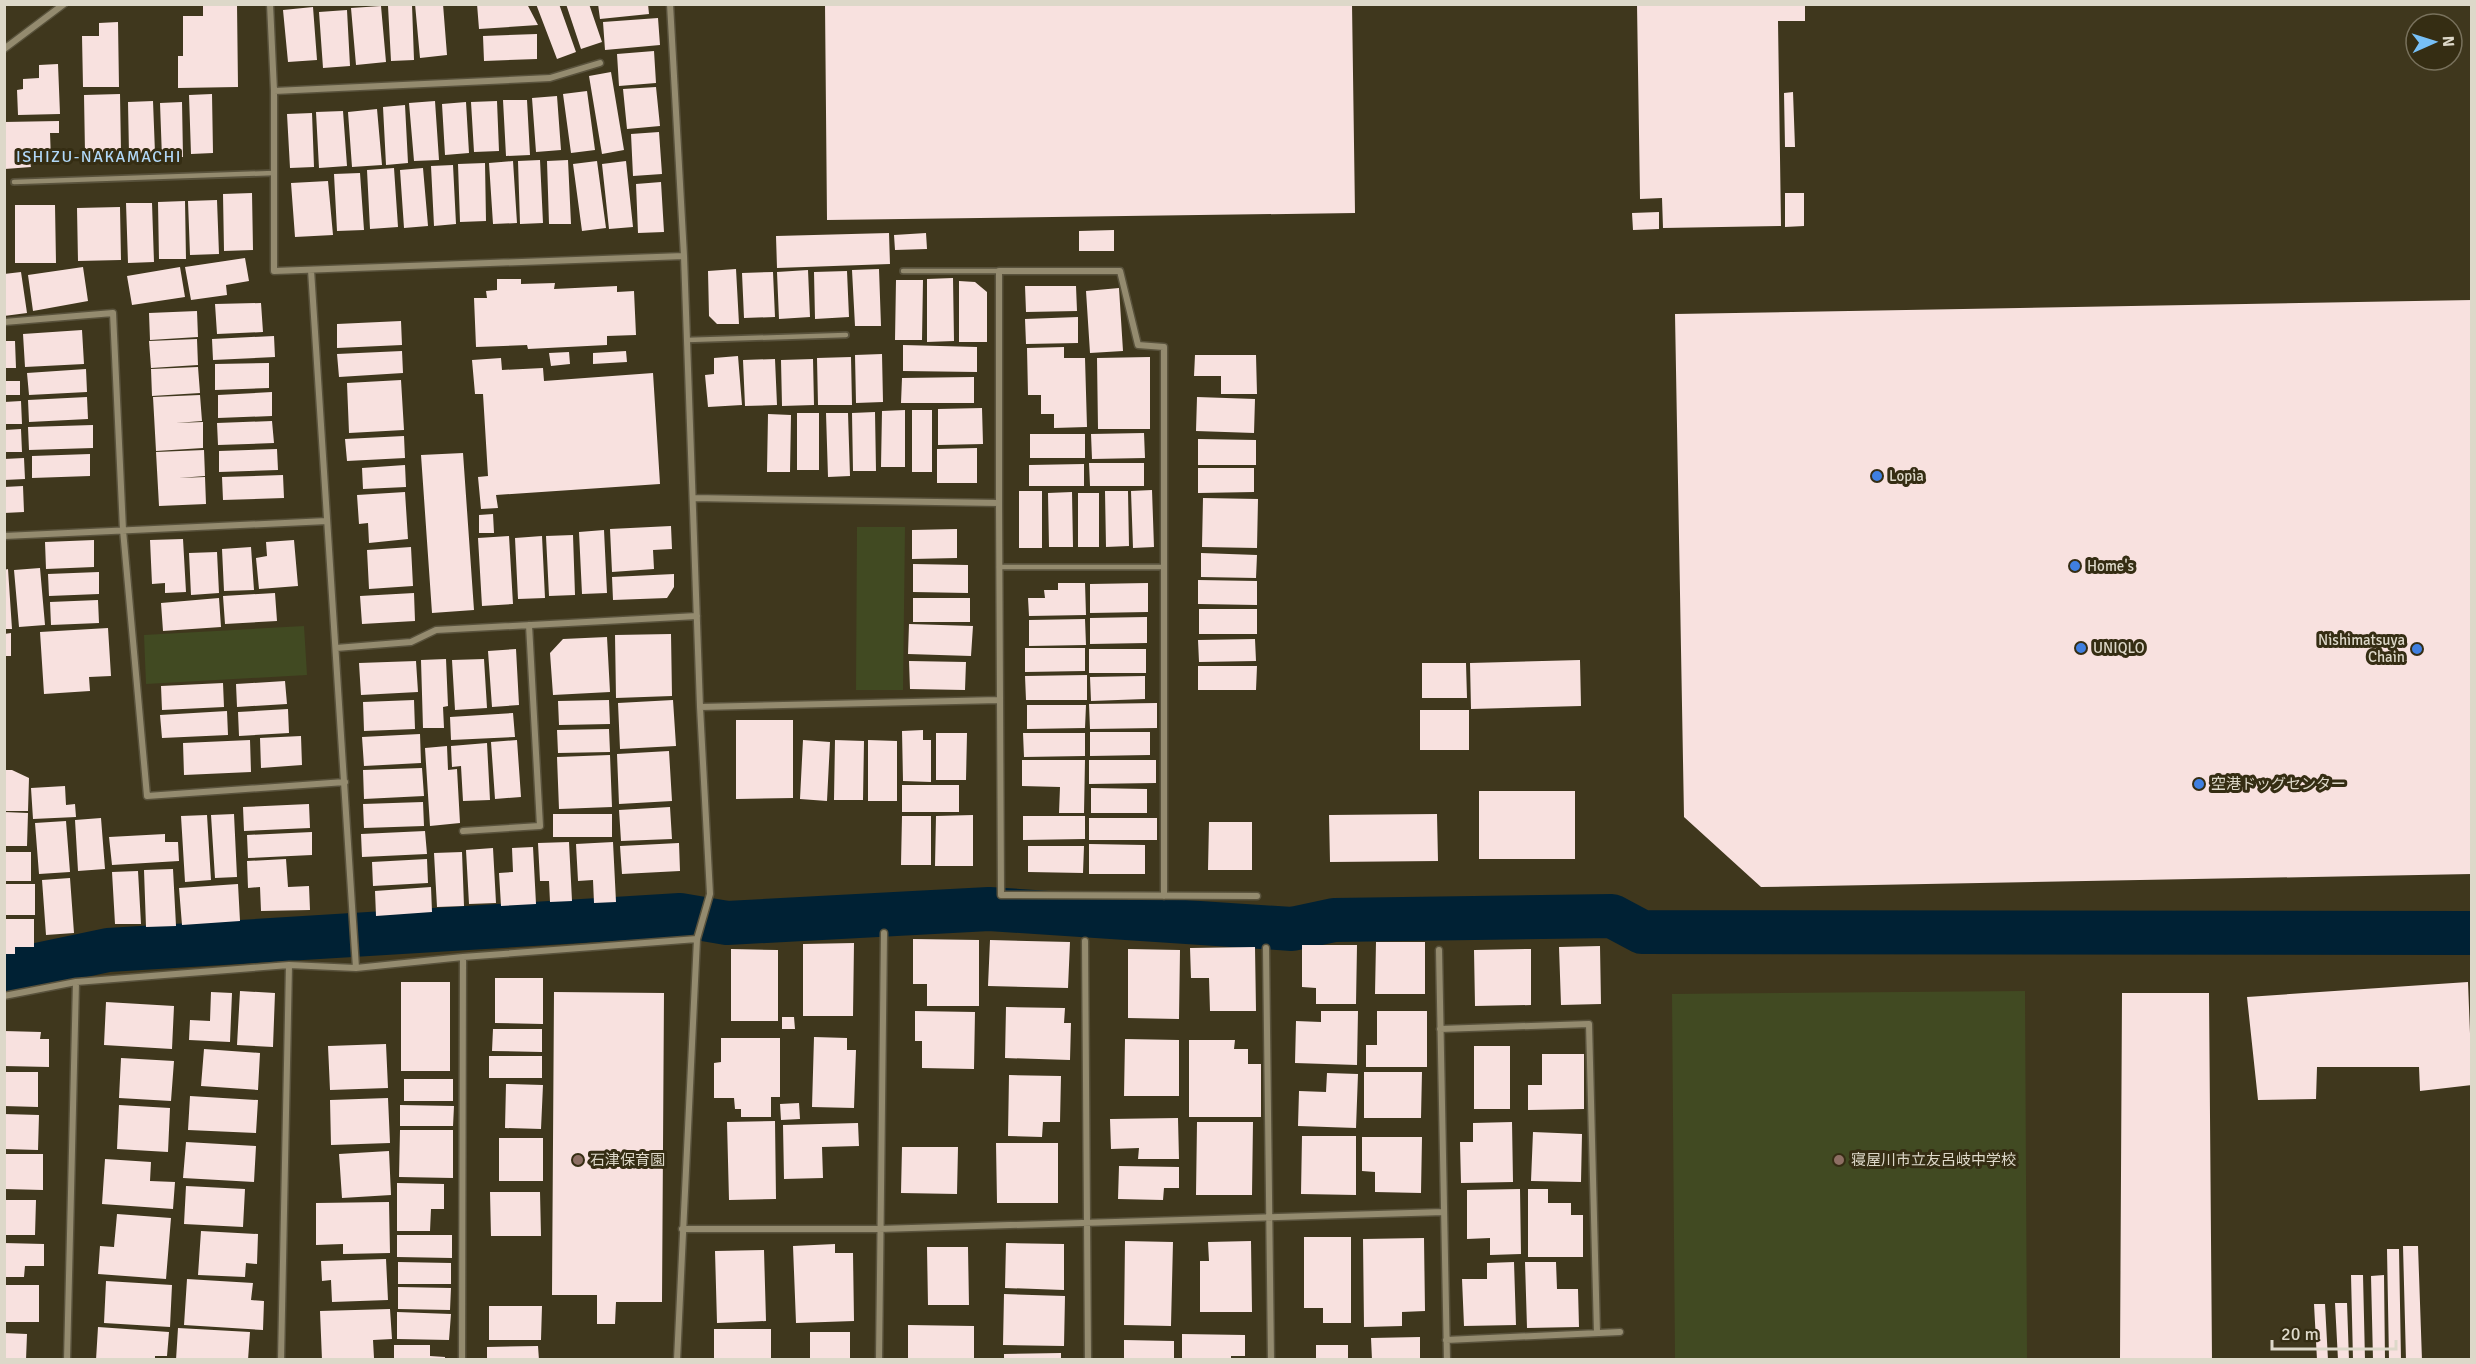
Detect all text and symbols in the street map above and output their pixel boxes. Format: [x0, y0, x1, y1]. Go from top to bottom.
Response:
north arrow [2404, 12, 2464, 72]
text: N [2438, 35, 2458, 47]
district label: ISHIZU-NAKAMACHI [16, 147, 182, 167]
place label: Lopia [1889, 467, 1924, 485]
marker: Lopia [1870, 469, 1884, 483]
place label: Home's [2087, 557, 2134, 575]
marker: Home's [2068, 559, 2082, 573]
place label: Nishimatsuya Chain [2318, 631, 2405, 666]
place label: UNIQLO [2093, 639, 2145, 657]
marker: UNIQLO [2074, 641, 2088, 655]
marker: Nishimatsuya Chain [2410, 642, 2424, 656]
place label: 空港ドッグセンター [2211, 775, 2346, 793]
marker: 空港ドッグセンター [2192, 777, 2206, 791]
place label: 石津保育園 [590, 1151, 665, 1169]
place label: 寝屋川市立友呂岐中学校 [1851, 1151, 2016, 1169]
marker: 石津保育園 [571, 1153, 585, 1167]
marker: 寝屋川市立友呂岐中学校 [1832, 1153, 1846, 1167]
scale bar [2272, 1313, 2396, 1351]
text: 20 m [2281, 1323, 2319, 1345]

